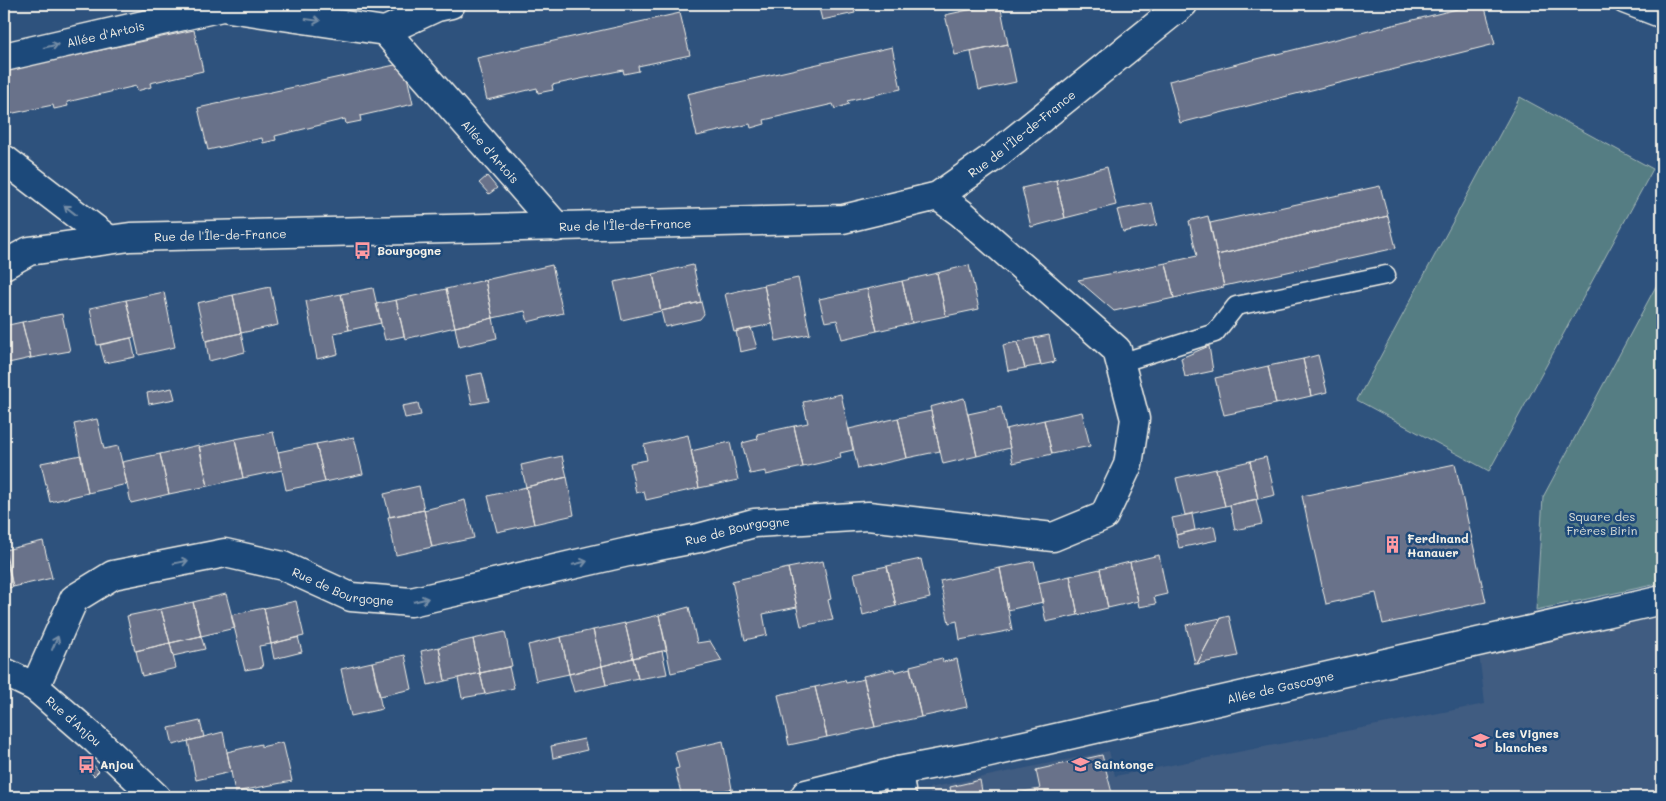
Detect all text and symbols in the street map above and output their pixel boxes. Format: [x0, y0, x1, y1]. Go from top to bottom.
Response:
one-way arrow [305, 15, 321, 25]
street label: Allée d'Artois [65, 17, 146, 50]
one-way arrow [43, 41, 59, 50]
street label: Rue de l'Île-de-France [965, 86, 1078, 181]
street label: Allée d'Artois [458, 116, 523, 187]
one-way arrow [64, 204, 77, 215]
street label: Rue de l'Île-de-France [559, 215, 692, 234]
street label: Rue de l'Île-de-France [154, 225, 287, 244]
bus stop icon: Bourgogne [353, 240, 373, 260]
place label: Bourgogne [377, 242, 441, 258]
park label: Square des Frères Birin [1567, 508, 1637, 538]
street label: Rue de Bourgogne [684, 513, 790, 549]
place label: Ferdinand Hanauer [1407, 530, 1469, 560]
building icon: Ferdinand Hanauer [1383, 535, 1403, 555]
one-way arrow [173, 556, 189, 566]
one-way arrow [571, 558, 587, 567]
street label: Rue de Bourgogne [290, 563, 395, 609]
one-way arrow [413, 595, 429, 604]
one-way arrow [50, 636, 60, 651]
street label: Allée de Gascogne [1225, 667, 1335, 707]
street label: Rue d'Anjou [43, 692, 105, 749]
place label: Les Vignes blanches [1495, 725, 1559, 755]
school or university icon: Les Vignes blanches [1471, 730, 1491, 750]
bus stop icon: Anjou [76, 754, 96, 774]
school or university icon: Saintonge [1070, 754, 1090, 774]
place label: Anjou [100, 756, 134, 772]
place label: Saintonge [1094, 756, 1154, 772]

